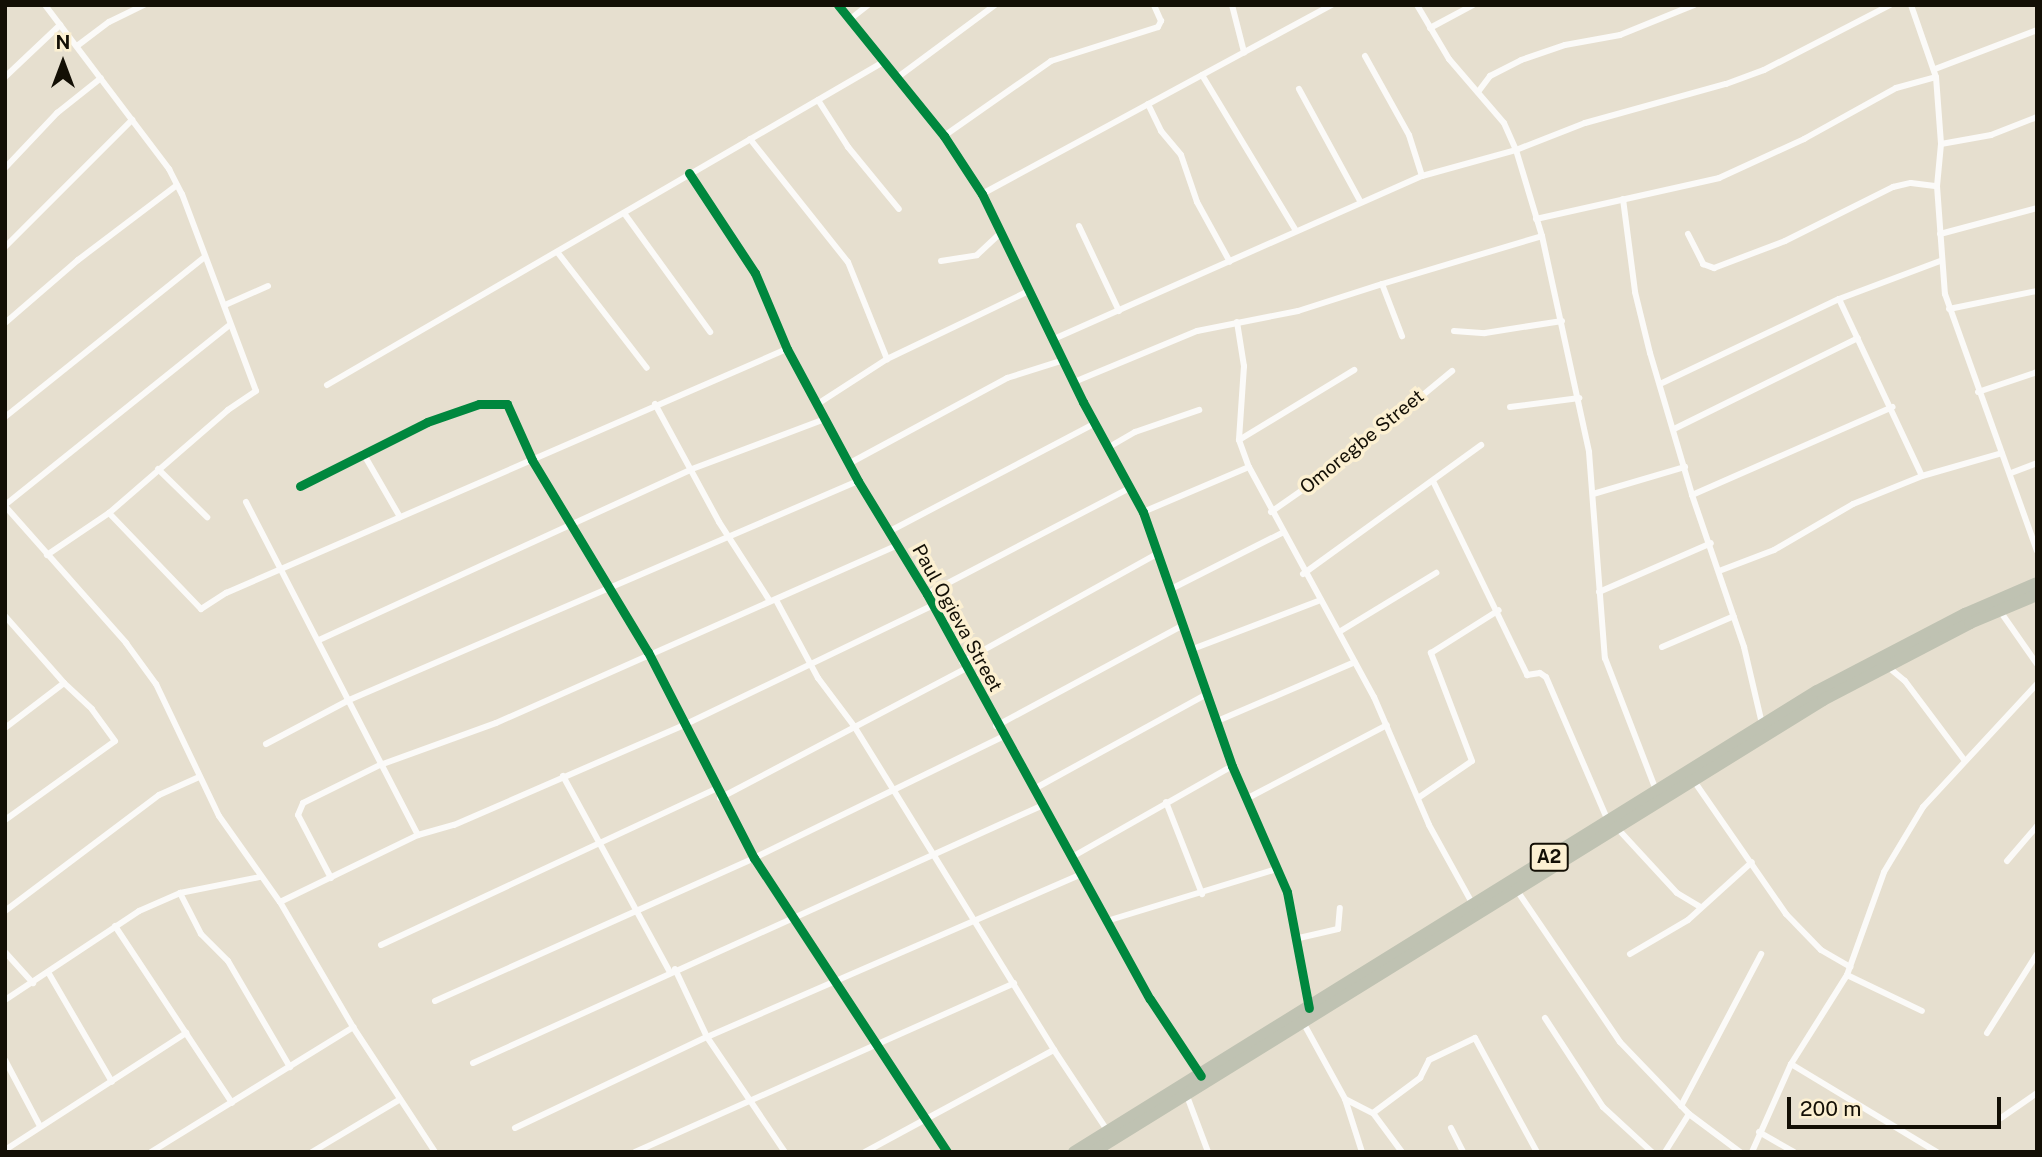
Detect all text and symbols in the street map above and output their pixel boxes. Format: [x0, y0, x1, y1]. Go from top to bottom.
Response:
north arrow [28, 28, 98, 98]
text: N [56, 31, 70, 53]
street label: Omoregbe Street [1295, 385, 1429, 499]
street label: Paul Ogieva Street [907, 540, 1007, 696]
road number: A2 [1528, 842, 1570, 872]
scale bar [1790, 1084, 2004, 1128]
text: 200 m [1800, 1096, 1861, 1121]

